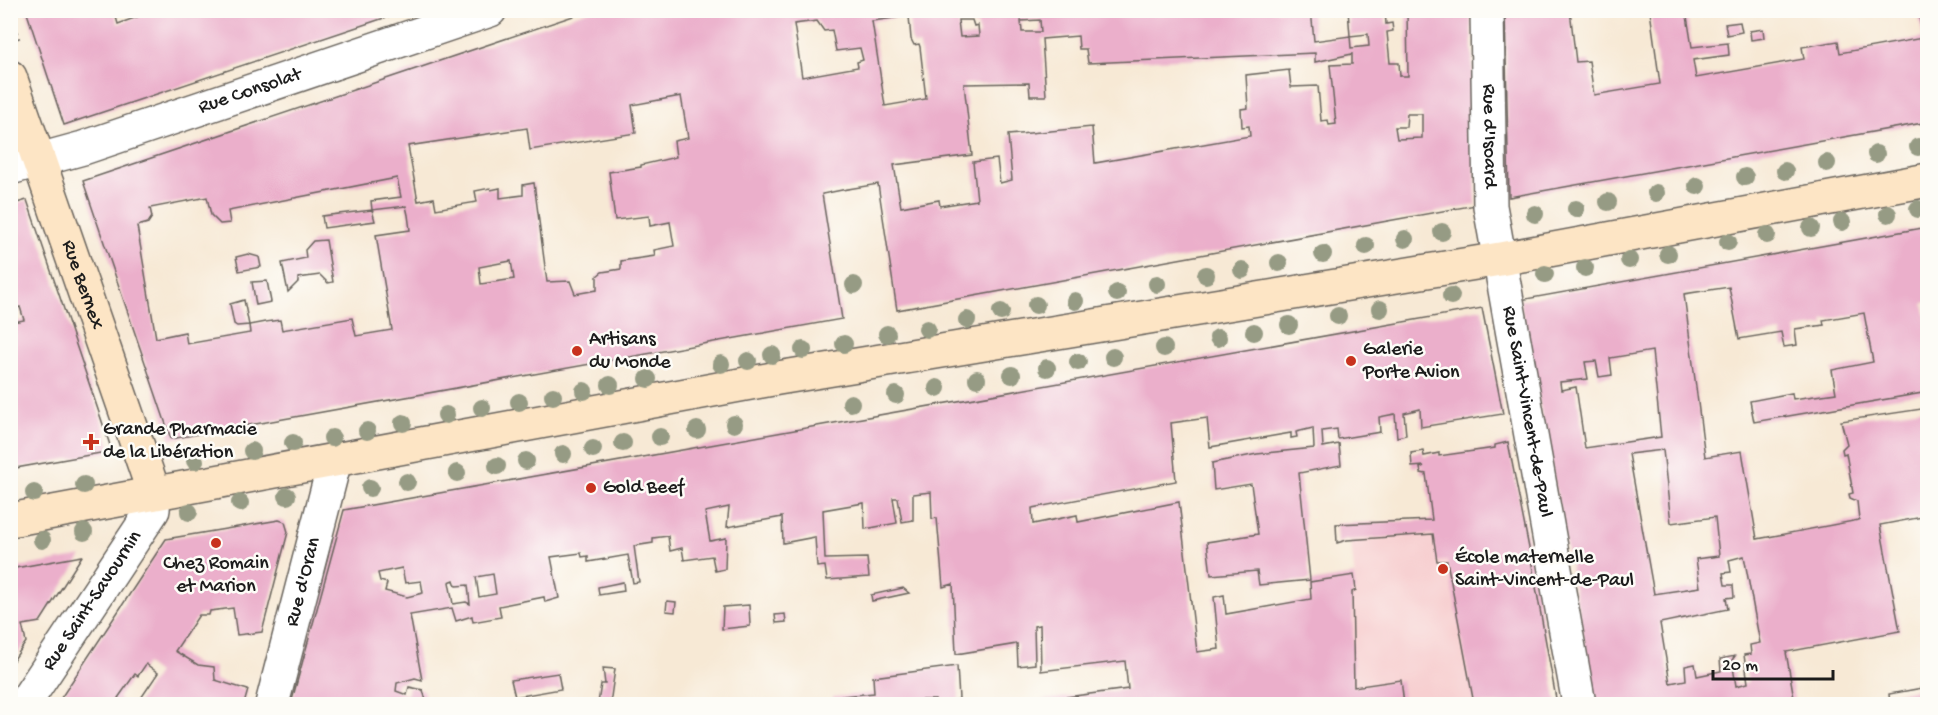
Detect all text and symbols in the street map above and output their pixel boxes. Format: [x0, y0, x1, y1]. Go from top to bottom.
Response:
street label: Rue Consolat [196, 63, 306, 119]
street label: Rue d'Isoard [1477, 84, 1501, 191]
street label: Rue Bernex [56, 237, 108, 333]
street label: Rue Saint-Vincent-de-Paul [1497, 304, 1557, 519]
place label: Artisans du Monde [589, 329, 671, 375]
place label: Galerie Porte Avion [1362, 339, 1460, 385]
marker: Artisans du Monde [570, 344, 584, 358]
marker: Galerie Porte Avion [1344, 354, 1358, 368]
place label: Grande Pharmacie de la Libération [103, 419, 257, 465]
marker: Grande Pharmacie de la Libération [84, 435, 98, 449]
place label: Gold Beef [603, 477, 686, 500]
marker: Gold Beef [584, 481, 598, 495]
street label: Rue Saint-Savournin [38, 526, 148, 675]
street label: Rue d'Oran [281, 534, 326, 629]
marker: Chez Romain et Marion [209, 536, 223, 550]
place label: École maternelle Saint-Vincent-de-Paul [1455, 546, 1634, 593]
place label: Chez Romain et Marion [163, 553, 269, 599]
marker: École maternelle Saint-Vincent-de-Paul [1436, 562, 1450, 576]
scale bar [1713, 643, 1833, 681]
text: 20 m [1722, 656, 1758, 677]

